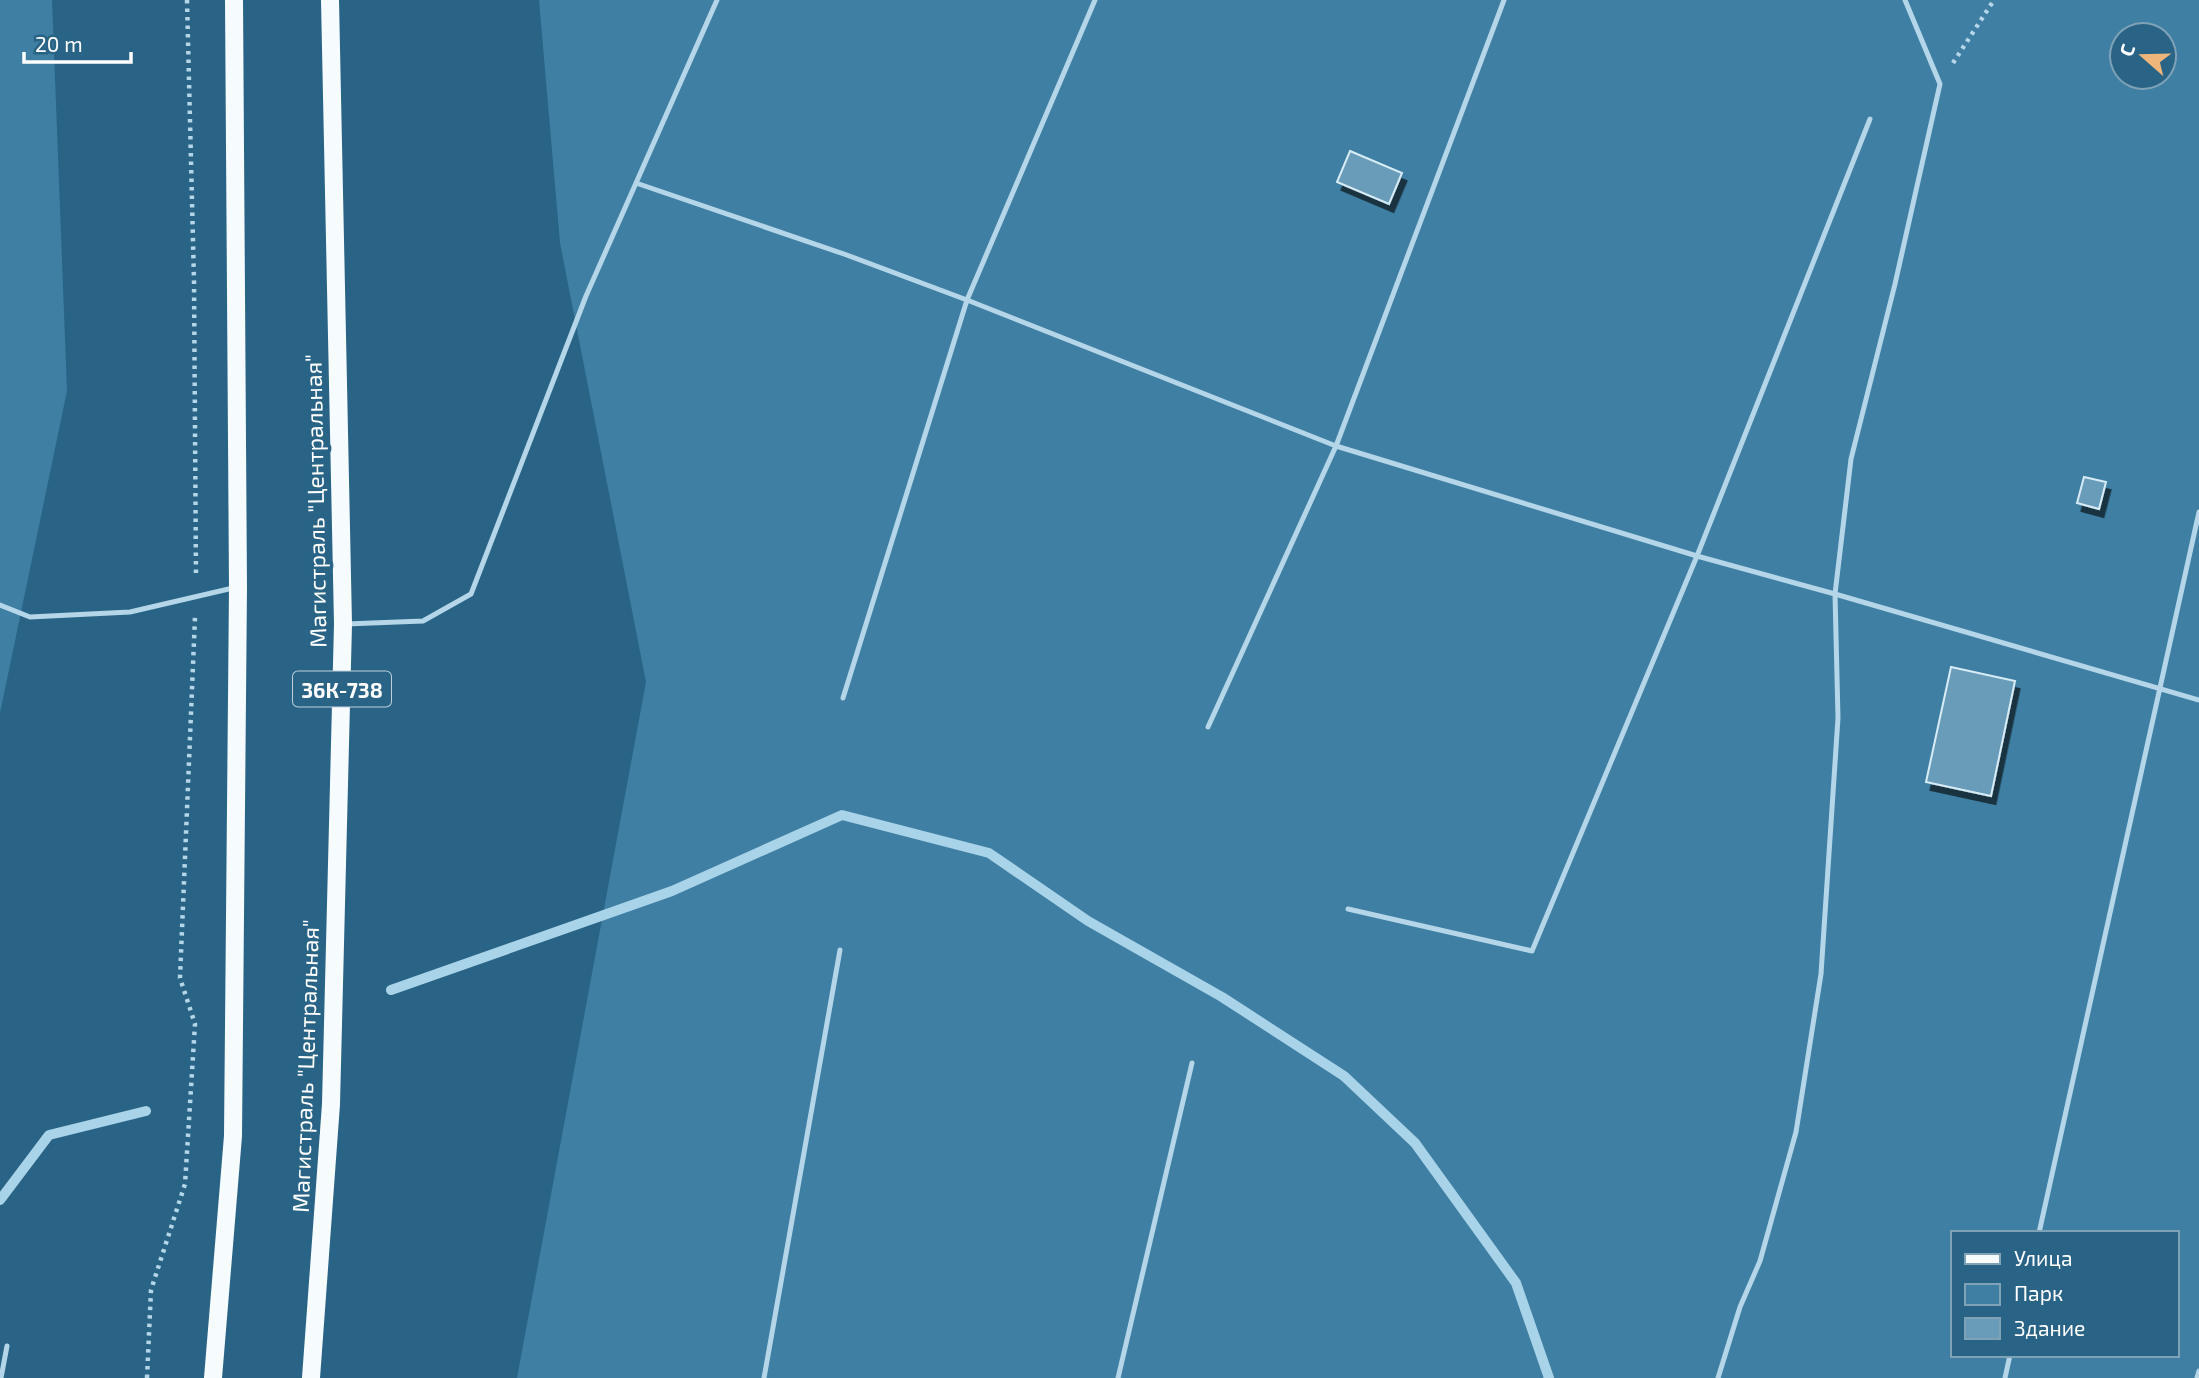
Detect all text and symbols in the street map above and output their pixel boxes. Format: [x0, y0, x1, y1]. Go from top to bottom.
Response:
scale bar [24, 21, 131, 65]
north arrow [2108, 21, 2178, 91]
text: 20 m [35, 31, 83, 56]
text: С [2114, 41, 2139, 59]
street label: Магистраль "Центральная" [298, 354, 332, 648]
road number: 36К-738 [293, 672, 391, 706]
street label: Магистраль "Центральная" [286, 919, 324, 1213]
legend [1951, 1231, 2178, 1357]
text: Улица [2014, 1245, 2073, 1270]
text: Парк [2014, 1280, 2063, 1305]
text: Здание [2014, 1315, 2085, 1340]

